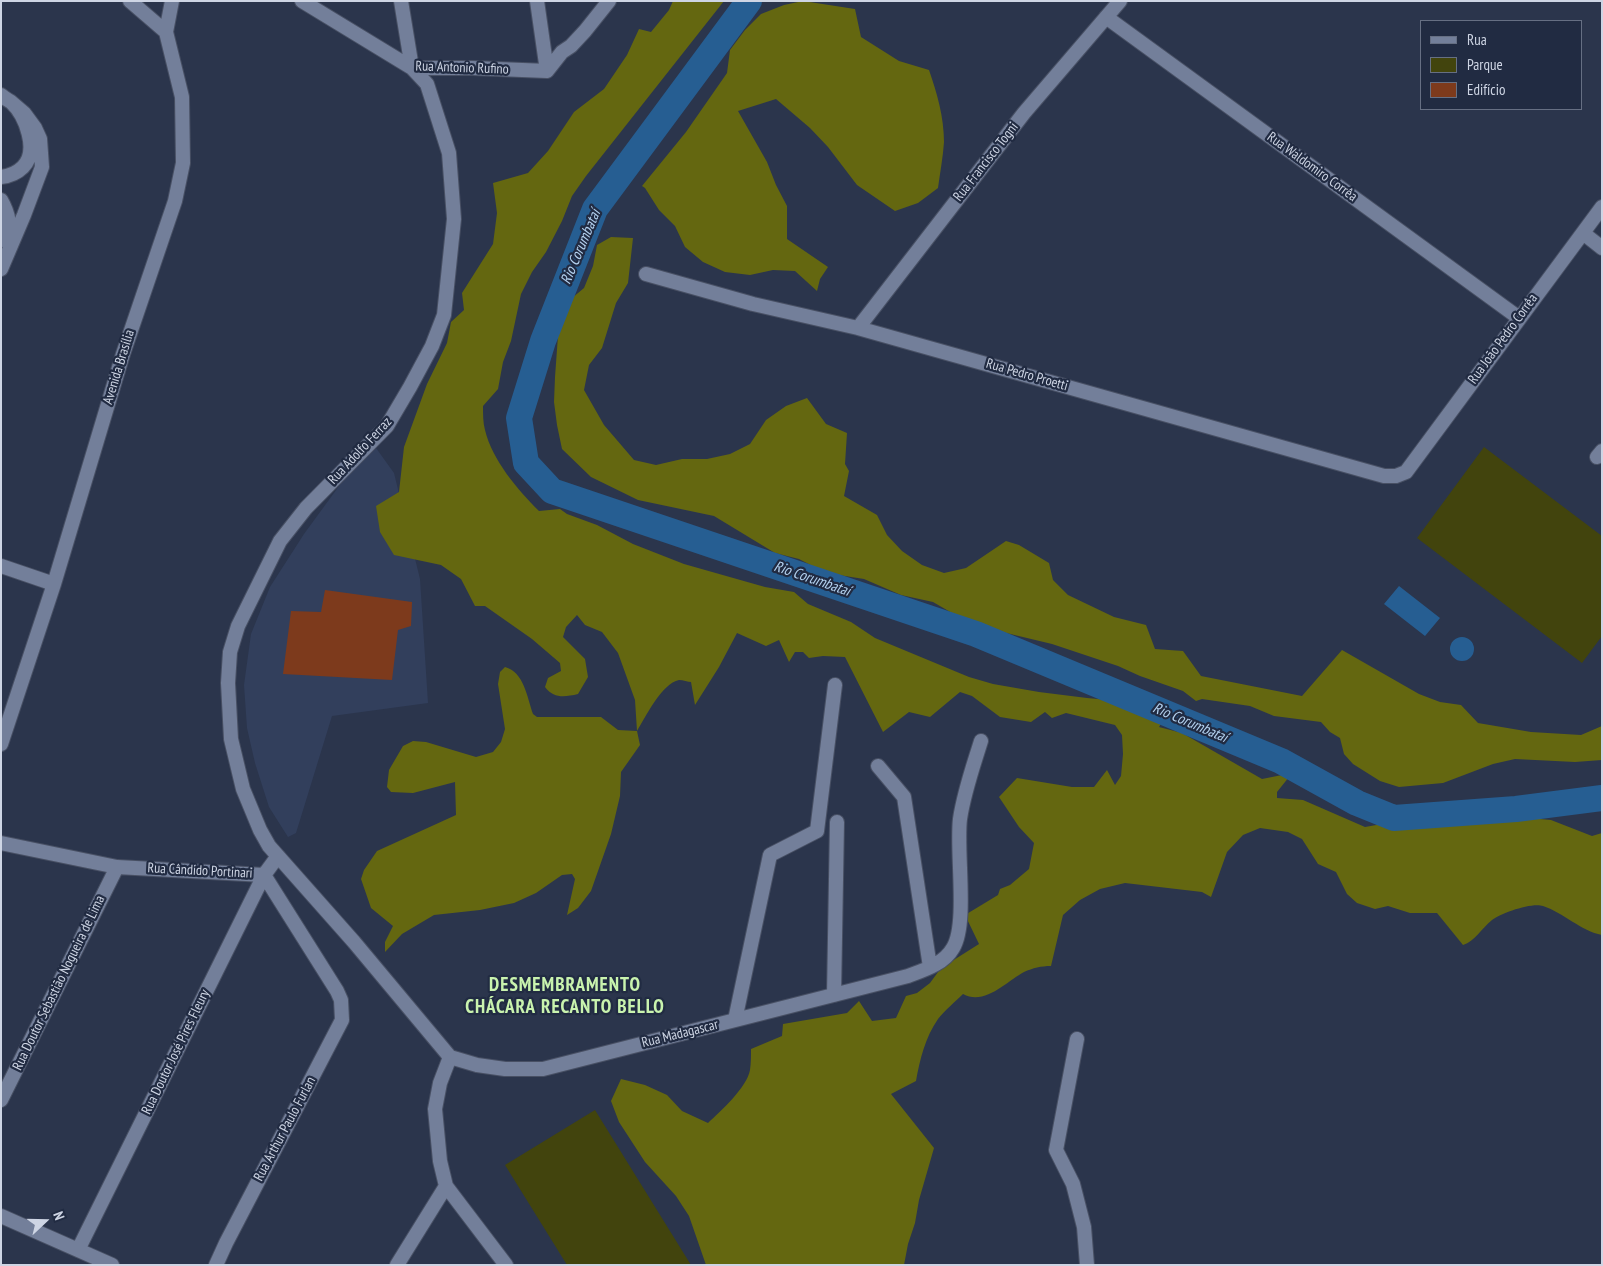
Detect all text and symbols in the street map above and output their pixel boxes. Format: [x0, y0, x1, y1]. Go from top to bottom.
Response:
legend [1420, 20, 1583, 110]
text: Rua [1467, 30, 1487, 49]
text: Parque [1467, 55, 1503, 74]
street label: Rua Antonio Rufino [415, 58, 509, 78]
text: Edifício [1467, 80, 1505, 99]
street label: Rua Francisco Togni [950, 119, 1022, 205]
street label: Rua Waldomiro Corrêa [1264, 129, 1360, 205]
water label: Rio Corumbataí [557, 207, 605, 287]
street label: Rua João Pedro Corrêa [1465, 291, 1541, 387]
street label: Avenida Brasília [100, 328, 138, 406]
street label: Rua Pedro Proetti [984, 355, 1070, 395]
street label: Rua Adolfo Ferraz [325, 414, 395, 488]
water label: Rio Corumbataí [772, 558, 852, 600]
water label: Rio Corumbataí [1150, 699, 1230, 747]
street label: Rua Cândido Portinari [147, 860, 253, 882]
street label: Rua Doutor Sebastião Nogueira de Lima [9, 893, 109, 1073]
district label: DESMEMBRAMENTO CHÁCARA RECANTO BELLO [463, 975, 667, 1019]
street label: Rua Doutor José Pires Fleury [138, 987, 214, 1117]
street label: Rua Madagascar [640, 1016, 720, 1052]
street label: Rua Arthur Paulo Furlan [250, 1074, 320, 1184]
north arrow [20, 1196, 70, 1246]
text: N [49, 1209, 69, 1222]

